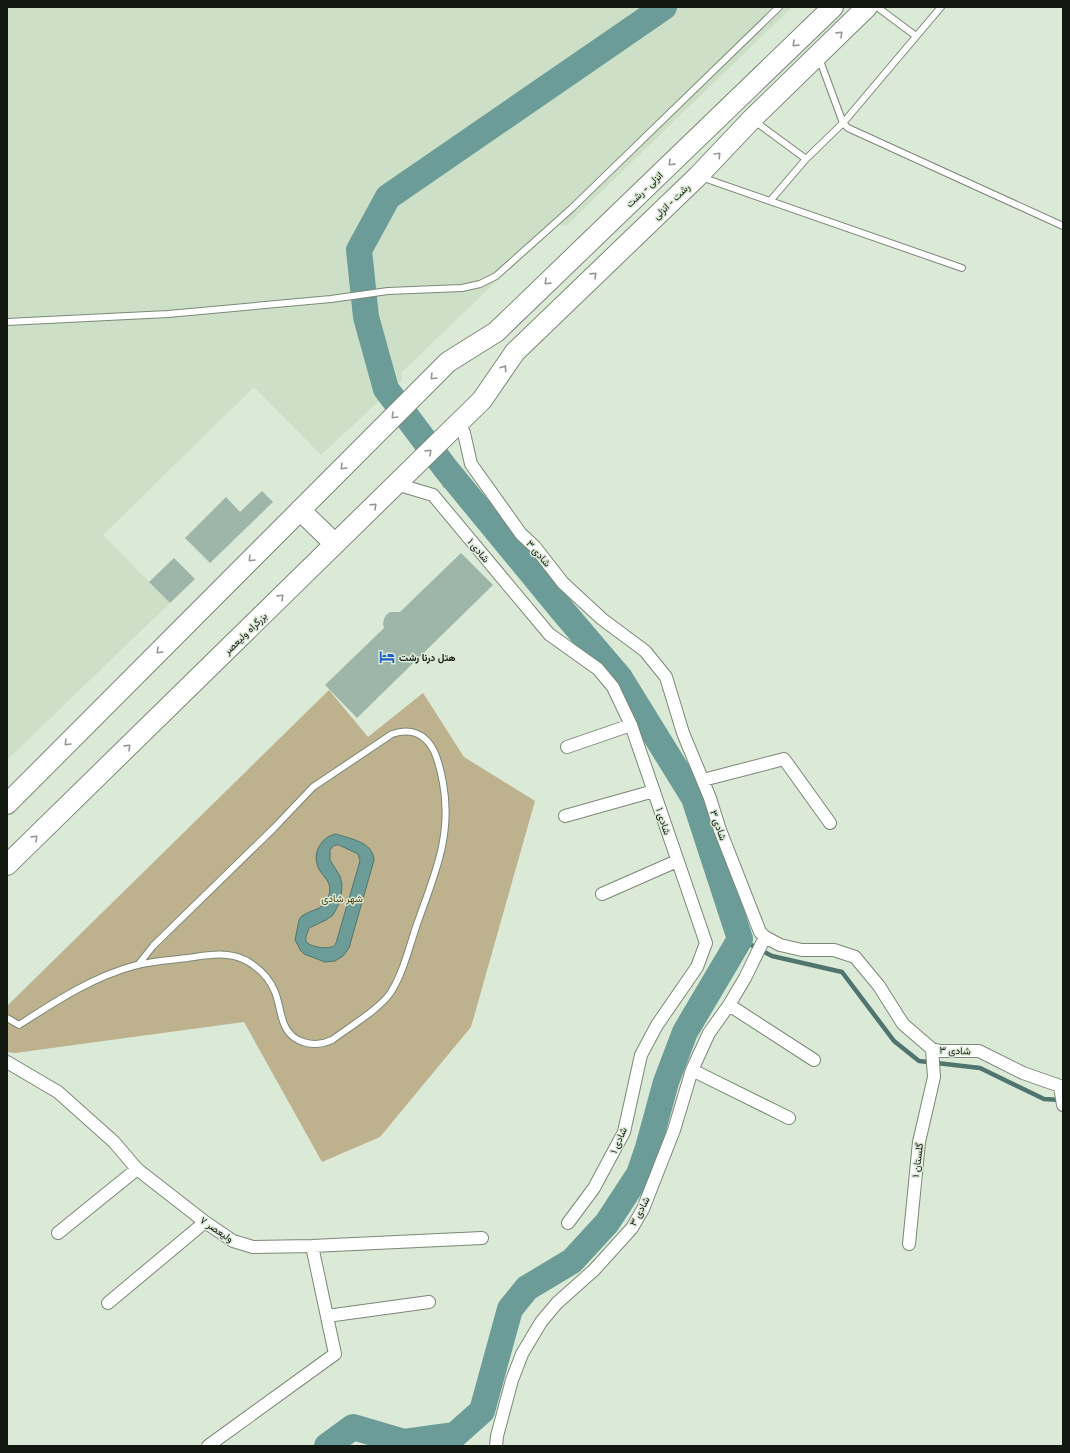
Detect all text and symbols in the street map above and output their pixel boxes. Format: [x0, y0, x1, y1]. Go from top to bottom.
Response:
one-way arrow [835, 31, 843, 39]
one-way arrow [792, 39, 800, 47]
one-way arrow [713, 152, 721, 160]
one-way arrow [668, 158, 676, 166]
street label: انزلی - رشت [623, 169, 666, 210]
street label: رشت - انزلی [650, 181, 693, 222]
one-way arrow [590, 273, 597, 280]
one-way arrow [544, 278, 552, 285]
one-way arrow [499, 365, 507, 372]
one-way arrow [430, 372, 438, 380]
one-way arrow [391, 411, 399, 419]
one-way arrow [424, 449, 432, 457]
one-way arrow [340, 462, 348, 470]
one-way arrow [369, 503, 377, 511]
street label: شادی ۱ [465, 536, 493, 565]
street label: شادی ۳ [523, 537, 554, 570]
one-way arrow [248, 554, 256, 562]
one-way arrow [276, 594, 284, 602]
street label: بزرگراه ولیعصر [220, 609, 270, 658]
one-way arrow [156, 646, 164, 654]
hotel icon: هتل درنا رشت [378, 648, 396, 666]
place label: هتل درنا رشت [399, 651, 456, 664]
one-way arrow [64, 738, 72, 746]
one-way arrow [123, 744, 131, 752]
street label: شادی ۱ [653, 806, 674, 836]
street label: شادی ۳ [707, 808, 730, 842]
one-way arrow [30, 835, 38, 843]
park label: شهر شادی [321, 892, 363, 905]
street label: شادی ۳ [939, 1043, 971, 1058]
street label: شادی ۱ [607, 1125, 630, 1156]
street label: گلستان ۱ [909, 1142, 925, 1178]
street label: شادی ۳ [626, 1194, 653, 1228]
street label: ولیعصر ۷ [198, 1214, 236, 1245]

